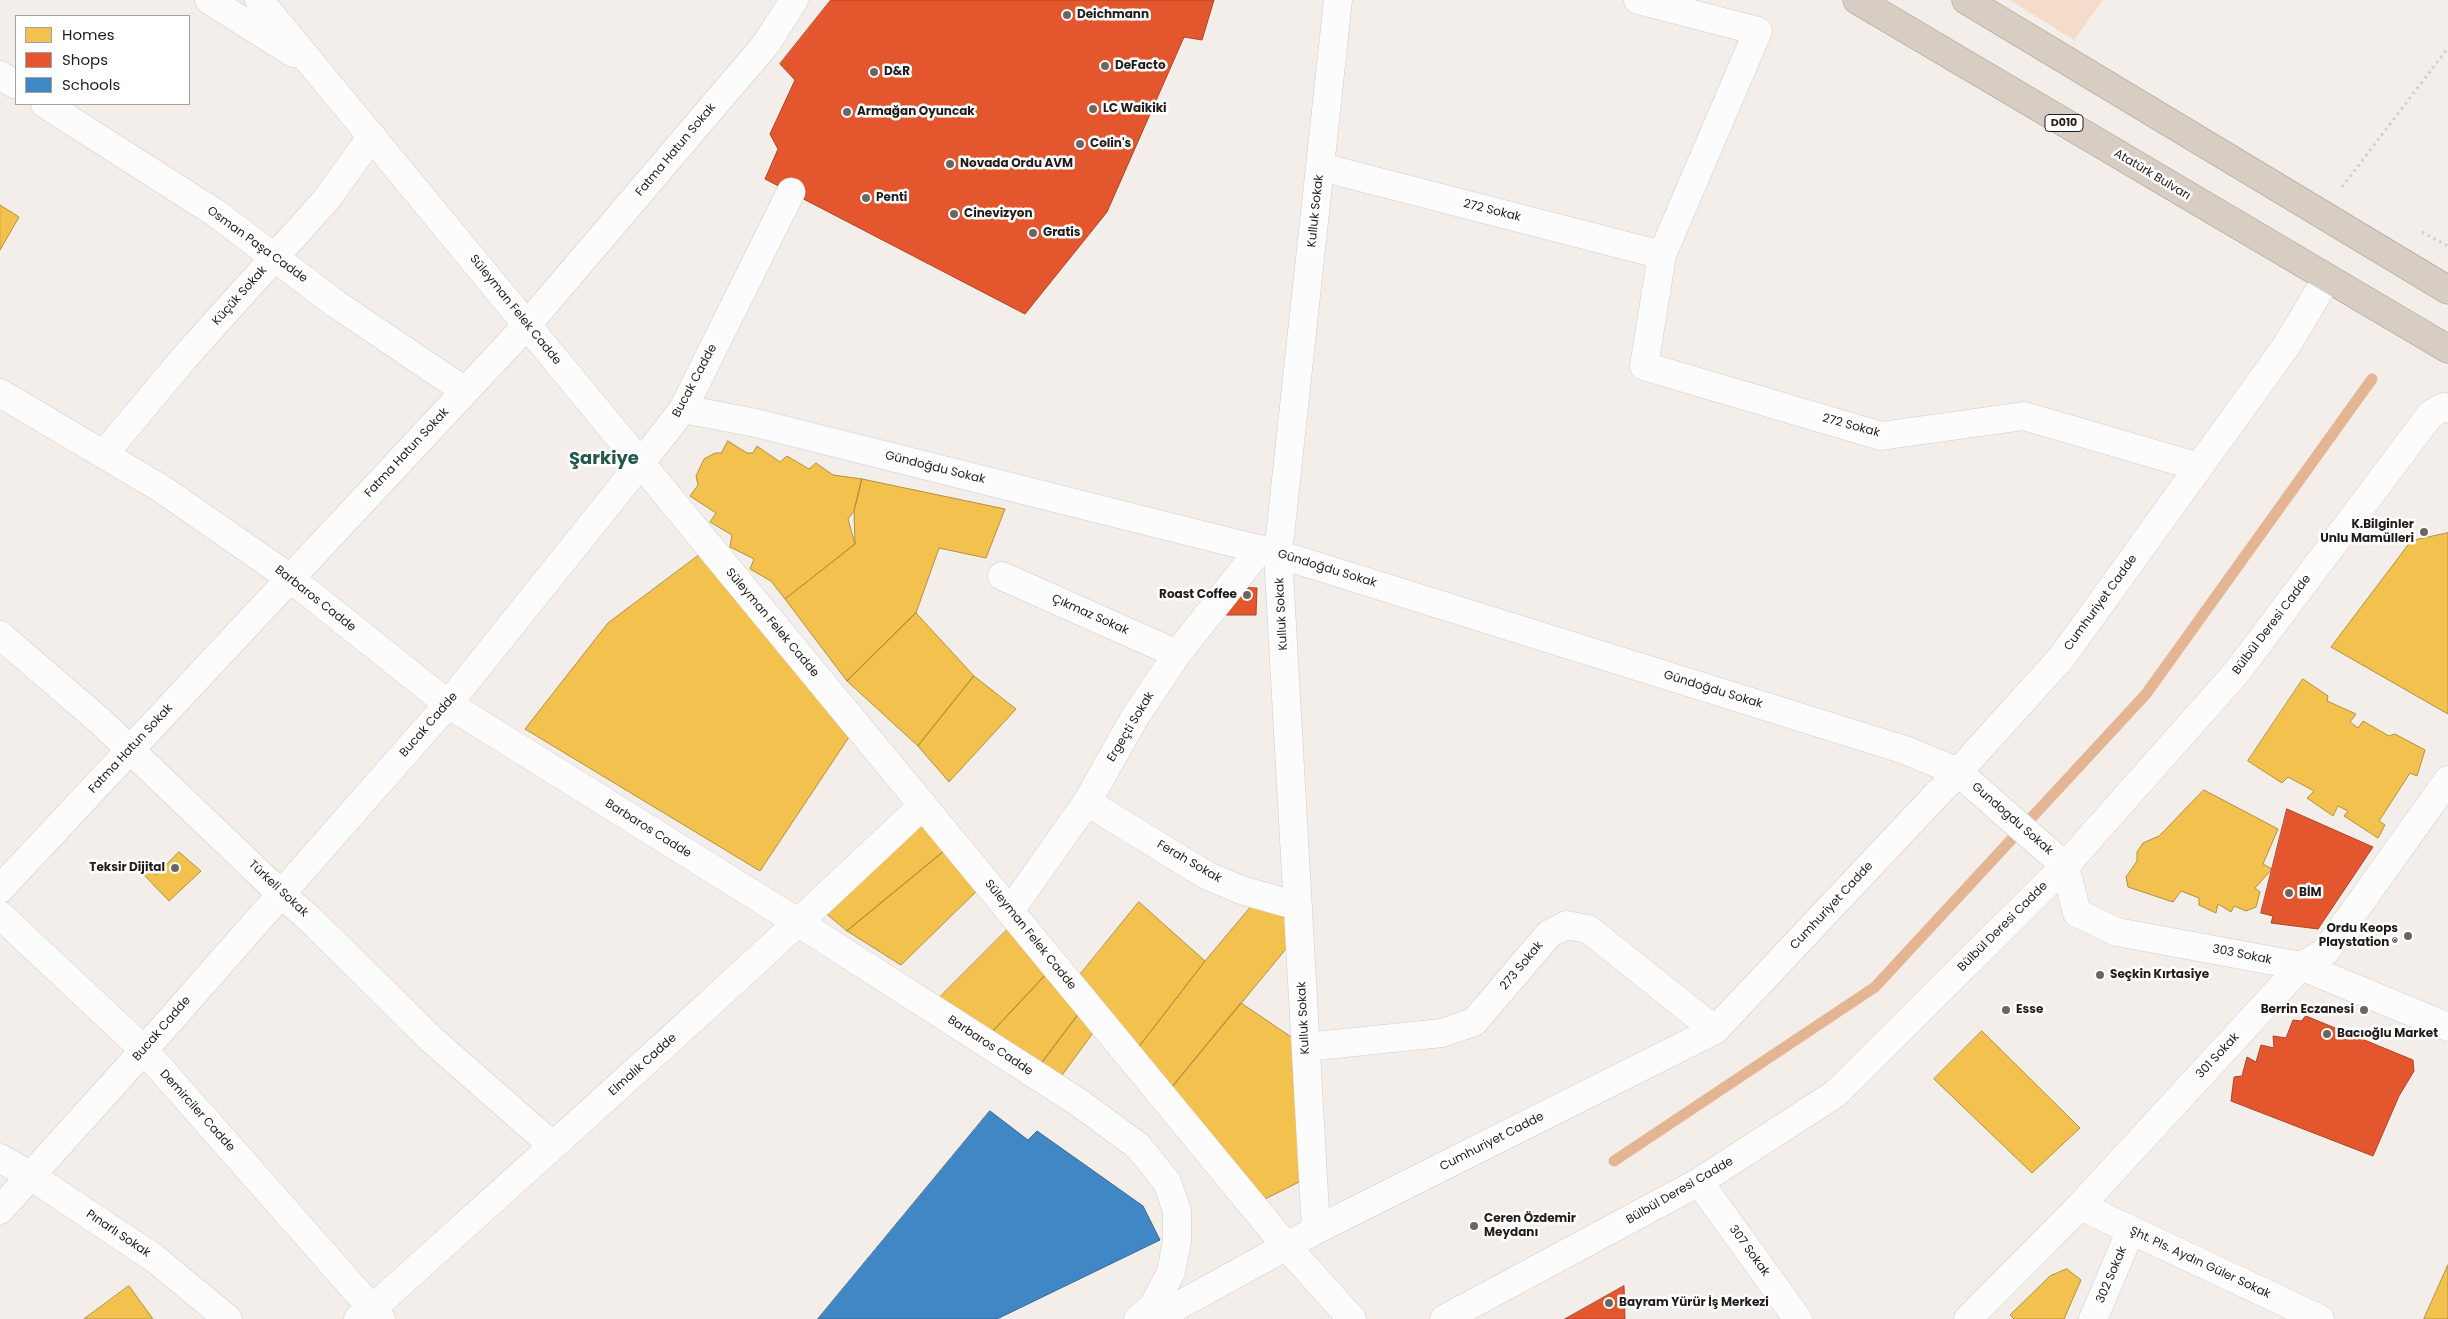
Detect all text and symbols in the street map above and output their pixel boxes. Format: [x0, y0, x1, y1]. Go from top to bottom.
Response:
place label: Deichmann [1077, 8, 1149, 22]
marker: Deichmann [1061, 9, 1073, 21]
legend [15, 15, 190, 105]
text: Homes [62, 24, 115, 45]
text: Shops [62, 49, 108, 70]
place label: DeFacto [1115, 59, 1166, 73]
marker: DeFacto [1099, 60, 1111, 72]
place label: D&R [884, 65, 910, 79]
marker: D&R [868, 66, 880, 78]
text: Schools [62, 74, 120, 95]
street label: Fatma Hatun Sokak [633, 101, 719, 199]
place label: LC Waikiki [1103, 102, 1167, 116]
marker: LC Waikiki [1087, 103, 1099, 115]
place label: Armağan Oyuncak [857, 105, 975, 119]
marker: Armağan Oyuncak [841, 106, 853, 118]
road number: D010 [2045, 115, 2083, 132]
place label: Colin's [1090, 137, 1131, 151]
marker: Colin's [1074, 138, 1086, 150]
street label: Atatürk Bulvarı [2111, 146, 2193, 204]
place label: Novada Ordu AVM [960, 157, 1073, 171]
marker: Novada Ordu AVM [944, 158, 956, 170]
street label: Kulluk Sokak [1305, 174, 1327, 248]
place label: Penti [876, 191, 907, 205]
marker: Penti [860, 192, 872, 204]
street label: 272 Sokak [1462, 197, 1522, 225]
street label: Osman Paşa Cadde [204, 204, 310, 286]
place label: Cinevizyon [964, 207, 1032, 221]
marker: Cinevizyon [948, 208, 960, 220]
place label: Gratis [1043, 226, 1081, 240]
marker: Gratis [1027, 227, 1039, 239]
street label: Süleyman Felek Cadde [466, 252, 564, 368]
street label: Küçük Sokak [210, 264, 270, 328]
street label: Bucak Cadde [670, 342, 720, 420]
street label: Fatma Hatun Sokak [362, 405, 452, 501]
street label: 272 Sokak [1821, 411, 1881, 441]
district label: Şarkiye [569, 448, 639, 470]
street label: Gündoğdu Sokak [883, 449, 987, 487]
place label: K.Bilginler Unlu Mamülleri [2320, 518, 2414, 546]
marker: K.Bilginler Unlu Mamülleri [2418, 526, 2430, 538]
street label: Gündoğdu Sokak [1276, 547, 1378, 591]
street label: Cumhuriyet Cadde [2061, 552, 2141, 654]
street label: Barbaros Cadde [272, 563, 358, 635]
street label: Süleyman Felek Cadde [722, 566, 822, 680]
street label: Bülbül Deresi Cadde [2230, 572, 2314, 678]
street label: Kulluk Sokak [1273, 577, 1291, 651]
place label: Roast Coffee [1159, 588, 1237, 602]
marker: Roast Coffee [1241, 589, 1253, 601]
street label: Çıkmaz Sokak [1049, 592, 1131, 638]
street label: Gündoğdu Sokak [1662, 668, 1764, 712]
street label: Ergeçti Sokak [1104, 689, 1158, 765]
street label: Bucak Cadde [397, 690, 461, 760]
street label: Fatma Hatun Sokak [86, 701, 176, 797]
street label: Gundogdu Sokak [1968, 780, 2056, 858]
street label: Barbaros Cadde [602, 797, 694, 861]
street label: Ferah Sokak [1154, 838, 1224, 886]
street label: Türkeli Sokak [245, 858, 311, 920]
street label: Cumhuriyet Cadde [1788, 859, 1876, 953]
place label: Teksir Dijital [89, 861, 165, 875]
marker: Teksir Dijital [169, 862, 181, 874]
street label: Süleyman Felek Cadde [981, 877, 1079, 993]
street label: Bülbül Deresi Cadde [1955, 879, 2051, 975]
place label: BİM [2299, 886, 2321, 900]
marker: BİM [2283, 887, 2295, 899]
place label: Ordu Keops Playstation ® [2319, 922, 2398, 950]
marker: Ordu Keops Playstation ® [2402, 930, 2414, 942]
street label: 273 Sokak [1498, 939, 1546, 993]
street label: 303 Sokak [2211, 942, 2273, 968]
place label: Seçkin Kırtasiye [2110, 968, 2209, 982]
marker: Seçkin Kırtasiye [2094, 969, 2106, 981]
street label: Kulluk Sokak [1295, 981, 1313, 1055]
street label: Bucak Cadde [130, 994, 194, 1064]
place label: Esse [2016, 1003, 2043, 1017]
place label: Berrin Eczanesi [2261, 1003, 2354, 1017]
marker: Esse [2000, 1004, 2012, 1016]
marker: Berrin Eczanesi [2358, 1004, 2370, 1016]
street label: Barbaros Cadde [945, 1013, 1035, 1079]
place label: Bacıoğlu Market [2337, 1027, 2438, 1041]
marker: Bacıoğlu Market [2321, 1028, 2333, 1040]
street label: 301 Sokak [2193, 1030, 2243, 1082]
street label: Elmalık Cadde [606, 1031, 680, 1099]
street label: Demirciler Cadde [156, 1067, 238, 1155]
street label: Cumhuriyet Cadde [1438, 1110, 1546, 1174]
street label: Bülbül Deresi Cadde [1624, 1154, 1736, 1228]
street label: Pınarlı Sokak [83, 1207, 153, 1261]
place label: Ceren Özdemir Meydanı [1484, 1212, 1576, 1240]
marker: Ceren Özdemir Meydanı [1468, 1220, 1480, 1232]
street label: 307 Sokak [1726, 1223, 1772, 1279]
street label: Şht. Pls. Aydın Güler Sokak [2127, 1224, 2273, 1302]
street label: 302 Sokak [2094, 1245, 2130, 1305]
place label: Bayram Yürür İş Merkezi [1619, 1296, 1769, 1310]
marker: Bayram Yürür İş Merkezi [1603, 1297, 1615, 1309]

